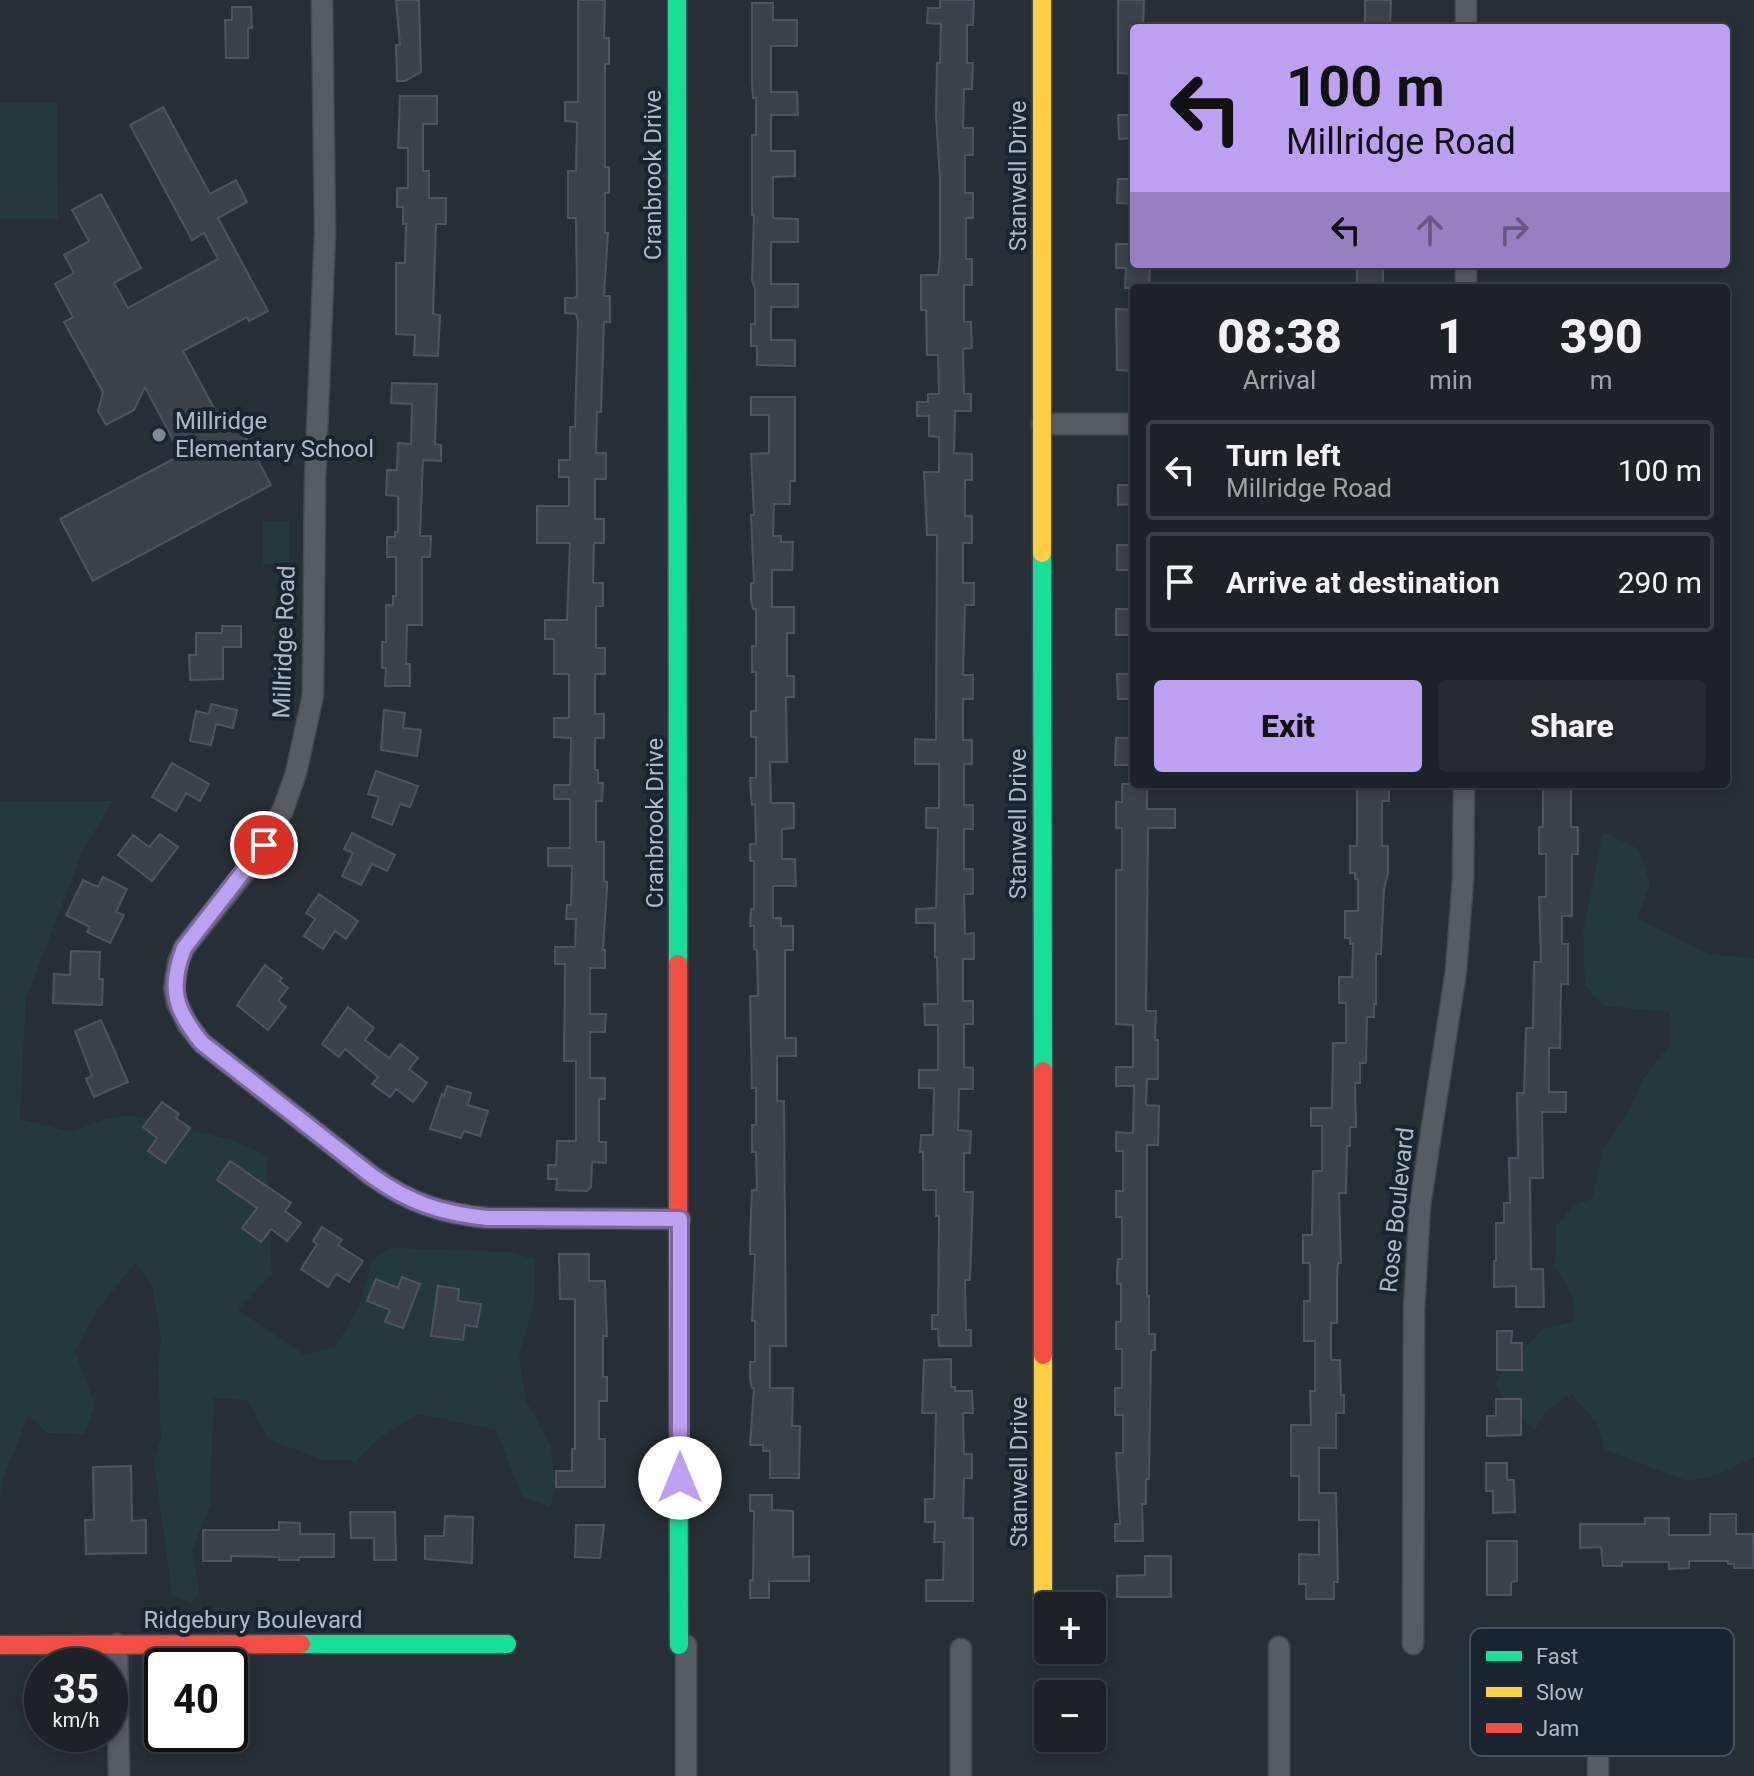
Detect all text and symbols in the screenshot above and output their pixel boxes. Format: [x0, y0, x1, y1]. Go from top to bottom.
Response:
text: 100 m [1286, 54, 1445, 120]
icon: left [1154, 56, 1258, 160]
street label: Cranbrook Drive [639, 90, 667, 260]
street label: Stanwell Drive [1004, 101, 1032, 251]
text: Millridge Road [1286, 121, 1516, 163]
icon: left [1324, 208, 1368, 252]
icon: ahead [1408, 208, 1452, 252]
icon: right [1492, 208, 1536, 252]
text: 08:38 [1217, 308, 1342, 365]
text: 1 [1437, 308, 1465, 365]
text: 390 [1560, 308, 1643, 365]
text: Arrival [1243, 365, 1316, 395]
text: min [1429, 365, 1473, 395]
text: m [1590, 365, 1613, 395]
place label: Millridge Elementary School [175, 407, 374, 463]
marker: Millridge Elementary School [150, 426, 168, 444]
text: Turn left [1226, 438, 1341, 473]
icon: left [1158, 448, 1202, 492]
text: 100 m [1618, 453, 1702, 488]
text: Millridge Road [1226, 473, 1392, 503]
icon: arrive [1158, 560, 1202, 604]
street label: Millridge Road [267, 565, 301, 719]
text: Arrive at destination [1226, 565, 1500, 600]
text: 290 m [1618, 565, 1702, 600]
button: Exit [1154, 680, 1422, 772]
button: Share [1438, 680, 1706, 772]
street label: Cranbrook Drive [641, 738, 669, 908]
street label: Stanwell Drive [1004, 749, 1032, 899]
pin [230, 811, 298, 879]
icon: arrive [242, 823, 286, 867]
street label: Rose Boulevard [1374, 1126, 1420, 1294]
street label: Stanwell Drive [1005, 1397, 1033, 1547]
position arrow [638, 1436, 722, 1520]
map controls [1034, 1592, 1106, 1752]
button: + [1034, 1592, 1106, 1664]
street label: Ridgebury Boulevard [144, 1606, 362, 1634]
legend [1470, 1628, 1734, 1756]
text: Fast [1536, 1644, 1578, 1669]
speed limit sign: 40 [144, 1648, 248, 1752]
text: 35 [53, 1666, 99, 1713]
button: − [1034, 1680, 1106, 1752]
text: Slow [1536, 1680, 1584, 1705]
text: km/h [53, 1708, 99, 1732]
text: Jam [1536, 1716, 1579, 1741]

